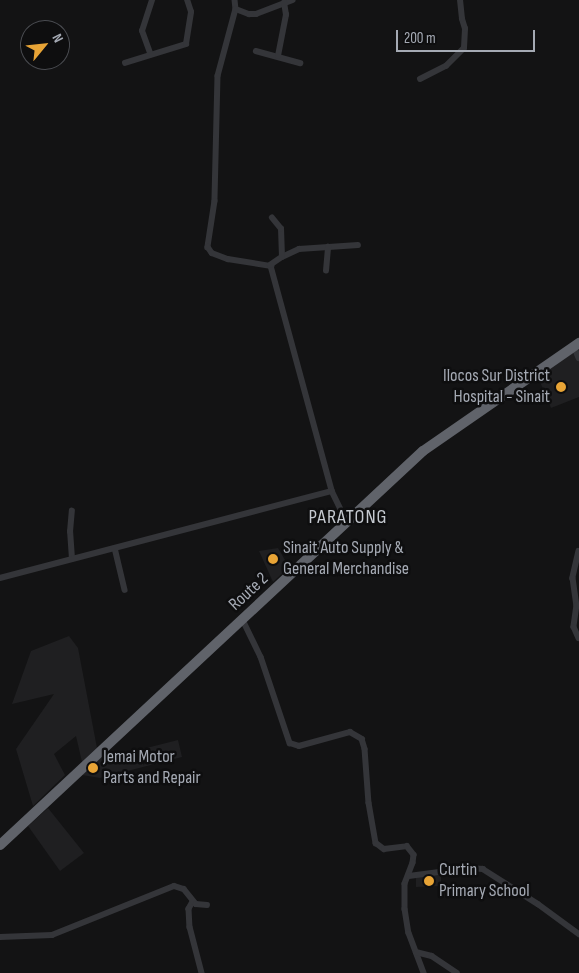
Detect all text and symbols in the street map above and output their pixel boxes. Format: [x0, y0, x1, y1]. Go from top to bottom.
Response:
north arrow [20, 20, 70, 70]
scale bar [399, 20, 538, 52]
text: 200 m [404, 29, 436, 48]
text: N [49, 31, 67, 45]
place label: Ilocos Sur District Hospital - Sinait [443, 366, 550, 408]
marker: Ilocos Sur District Hospital - Sinait [554, 380, 568, 394]
district label: PARATONG [307, 505, 389, 529]
place label: Sinait Auto Supply & General Merchandise [283, 538, 409, 580]
marker: Sinait Auto Supply & General Merchandise [267, 553, 279, 565]
street label: Route 2 [225, 568, 273, 616]
place label: Jemai Motor Parts and Repair [103, 747, 201, 790]
marker: Jemai Motor Parts and Repair [87, 762, 99, 774]
place label: Curtin Primary School [439, 860, 530, 902]
marker: Curtin Primary School [423, 875, 435, 887]

